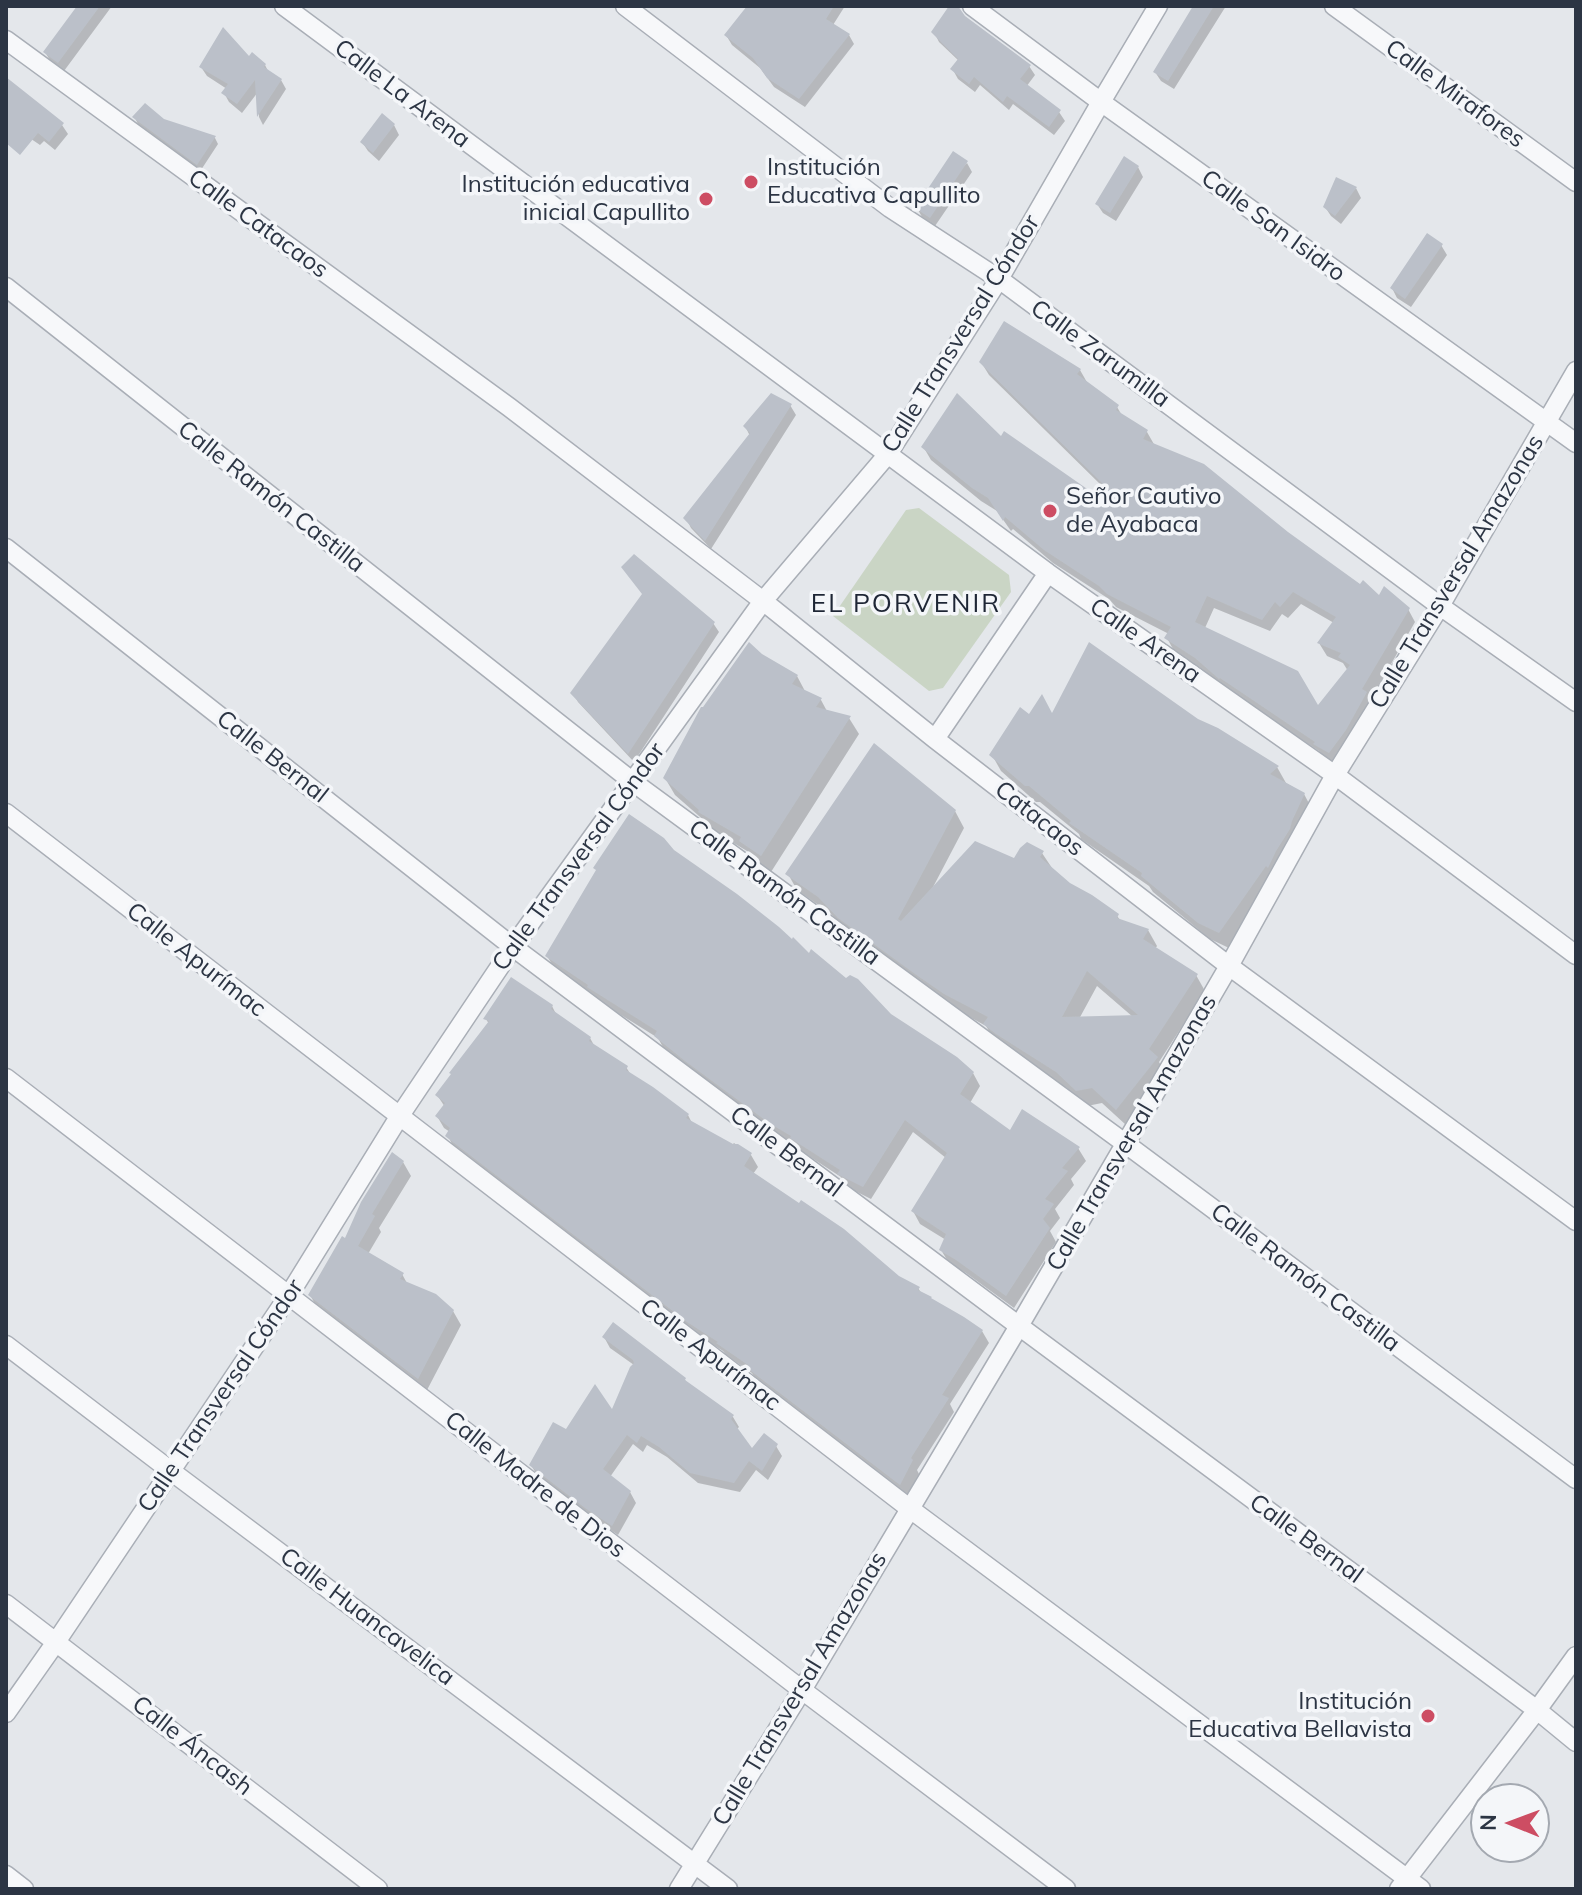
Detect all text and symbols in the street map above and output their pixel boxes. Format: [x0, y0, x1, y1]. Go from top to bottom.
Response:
street label: Calle La Arena [328, 34, 476, 154]
street label: Calle Mirafores [1380, 34, 1530, 154]
place label: Institución Educativa Capullito [767, 154, 981, 210]
street label: Calle Catacaos [182, 164, 334, 284]
street label: Calle San Isidro [1195, 164, 1351, 288]
place label: Institución educativa inicial Capullito [461, 171, 690, 227]
marker: Institución Educativa Capullito [742, 173, 760, 191]
marker: Institución educativa inicial Capullito [697, 190, 715, 208]
street label: Calle Transversal Cóndor [876, 210, 1046, 458]
street label: Calle Zarumilla [1025, 294, 1175, 414]
street label: Calle Ramón Castilla [172, 415, 370, 579]
street label: Calle Transversal Amazonas [1364, 430, 1550, 714]
place label: Señor Cautivo de Ayabaca [1066, 483, 1221, 539]
marker: Señor Cautivo de Ayabaca [1041, 502, 1059, 520]
district label: EL PORVENIR [811, 588, 1001, 620]
street label: Calle Arena [1084, 592, 1206, 690]
street label: Calle Bernal [211, 705, 333, 809]
street label: Calle Transversal Cóndor [486, 737, 672, 977]
street label: Catacaos [989, 775, 1089, 863]
street label: Calle Ramón Castilla [683, 814, 885, 972]
street label: Calle Apurímac [121, 897, 271, 1023]
street label: Calle Transversal Amazonas [1041, 990, 1223, 1276]
street label: Calle Bernal [724, 1100, 848, 1204]
street label: Calle Ramón Castilla [1205, 1197, 1405, 1359]
street label: Calle Transversal Cóndor [132, 1274, 310, 1518]
street label: Calle Apurímac [634, 1293, 786, 1417]
street label: Calle Madre de Dios [439, 1405, 631, 1565]
street label: Calle Bernal [1244, 1488, 1368, 1590]
street label: Calle Huancavelica [274, 1542, 460, 1692]
street label: Calle Transversal Amazonas [707, 1547, 893, 1831]
place label: Institución Educativa Bellavista [1188, 1688, 1412, 1744]
street label: Calle Áncash [126, 1690, 258, 1802]
marker: Institución Educativa Bellavista [1419, 1707, 1437, 1725]
north arrow [1470, 1783, 1550, 1863]
text: N [1474, 1814, 1502, 1831]

